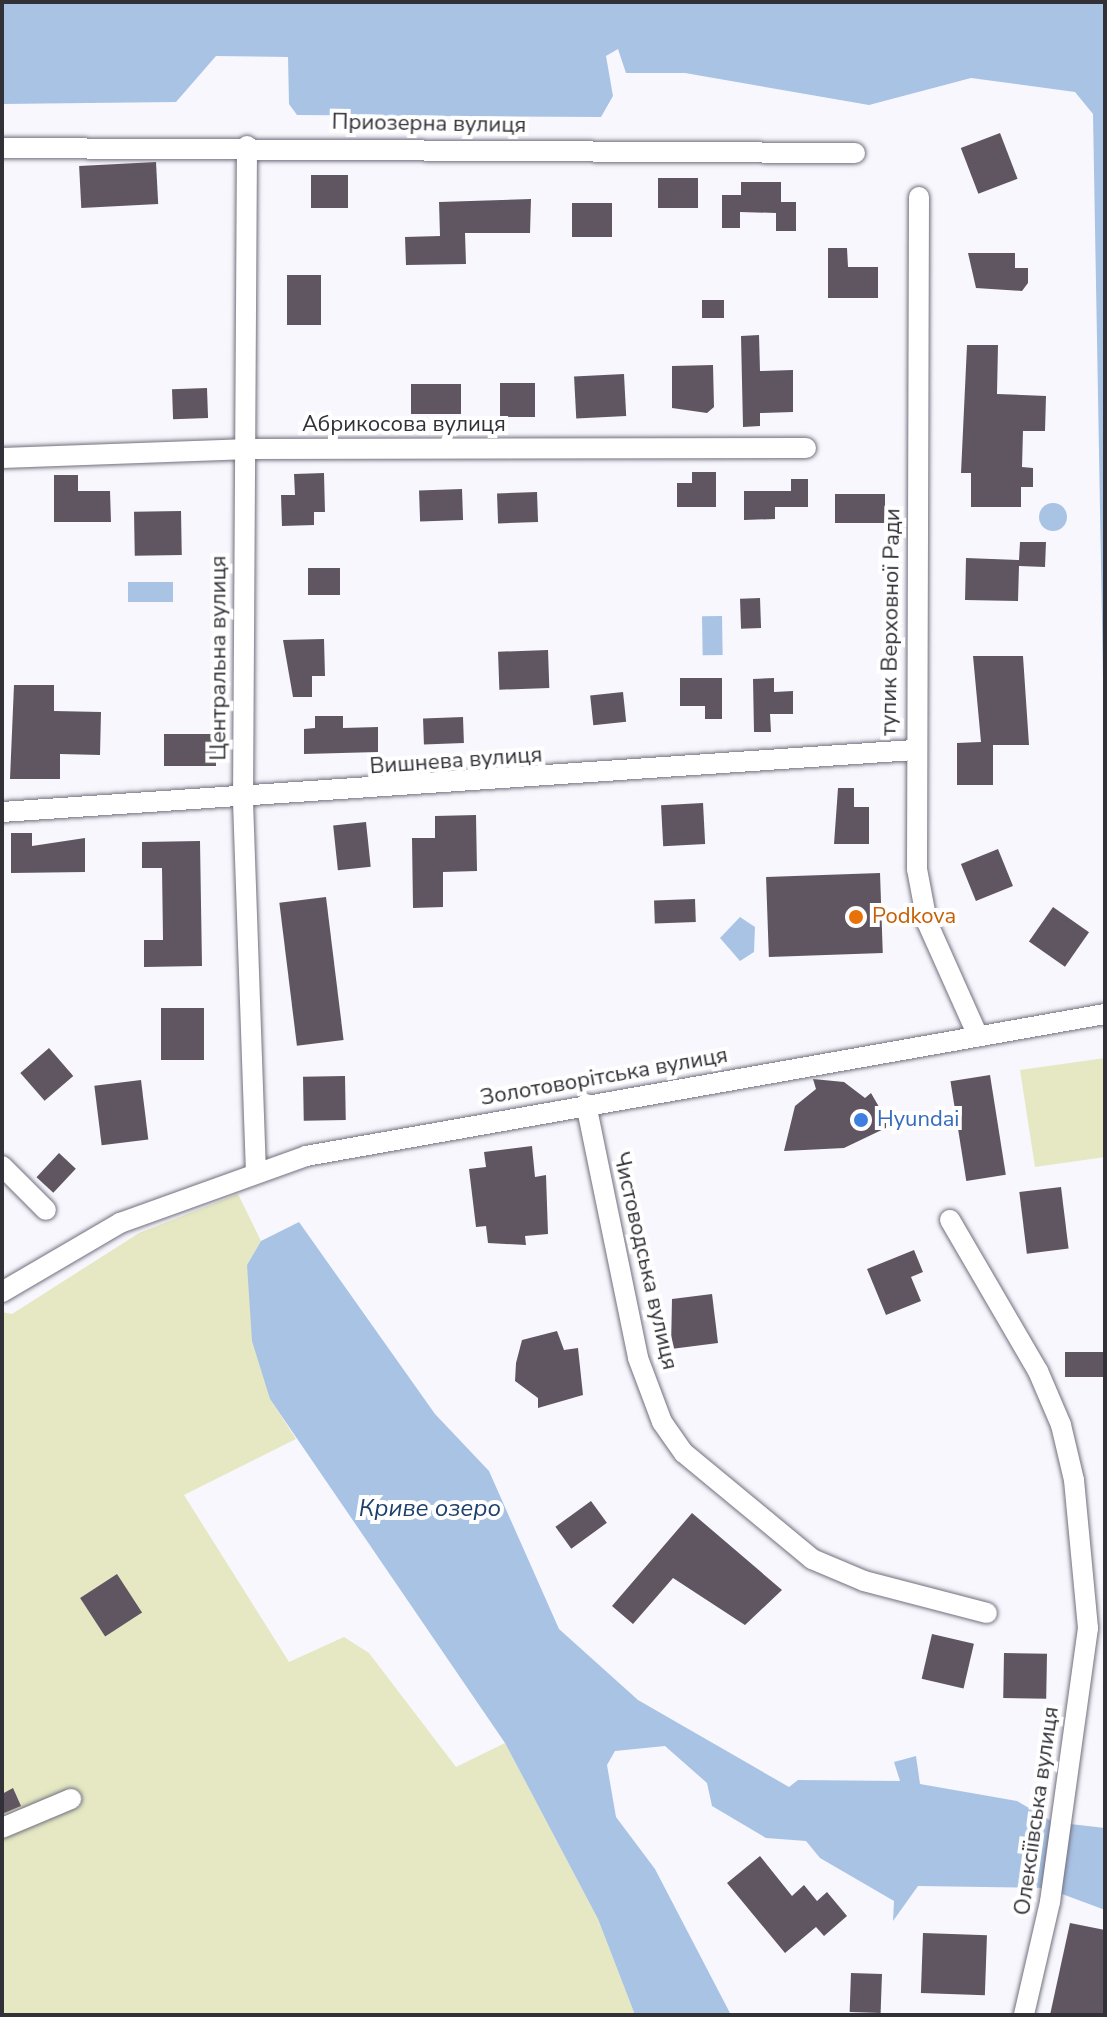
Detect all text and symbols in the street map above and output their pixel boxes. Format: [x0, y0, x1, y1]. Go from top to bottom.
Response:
street label: Приозерна вулиця [331, 109, 527, 139]
street label: Абрикосова вулиця [302, 412, 506, 438]
street label: тупик Верховної Ради [876, 508, 906, 736]
street label: Центральна вулиця [206, 555, 232, 761]
street label: Вишнева вулиця [369, 742, 543, 780]
place label: Podkova [872, 904, 956, 930]
marker: Podkova [847, 908, 865, 926]
street label: Золотоворітська вулиця [478, 1042, 730, 1112]
place label: Hyundai [877, 1107, 959, 1133]
marker: Hyundai [852, 1111, 870, 1129]
street label: Чистоводська вулиця [607, 1150, 683, 1372]
water label: Криве озеро [359, 1495, 501, 1523]
street label: Олексіївська вулиця [1009, 1705, 1065, 1917]

